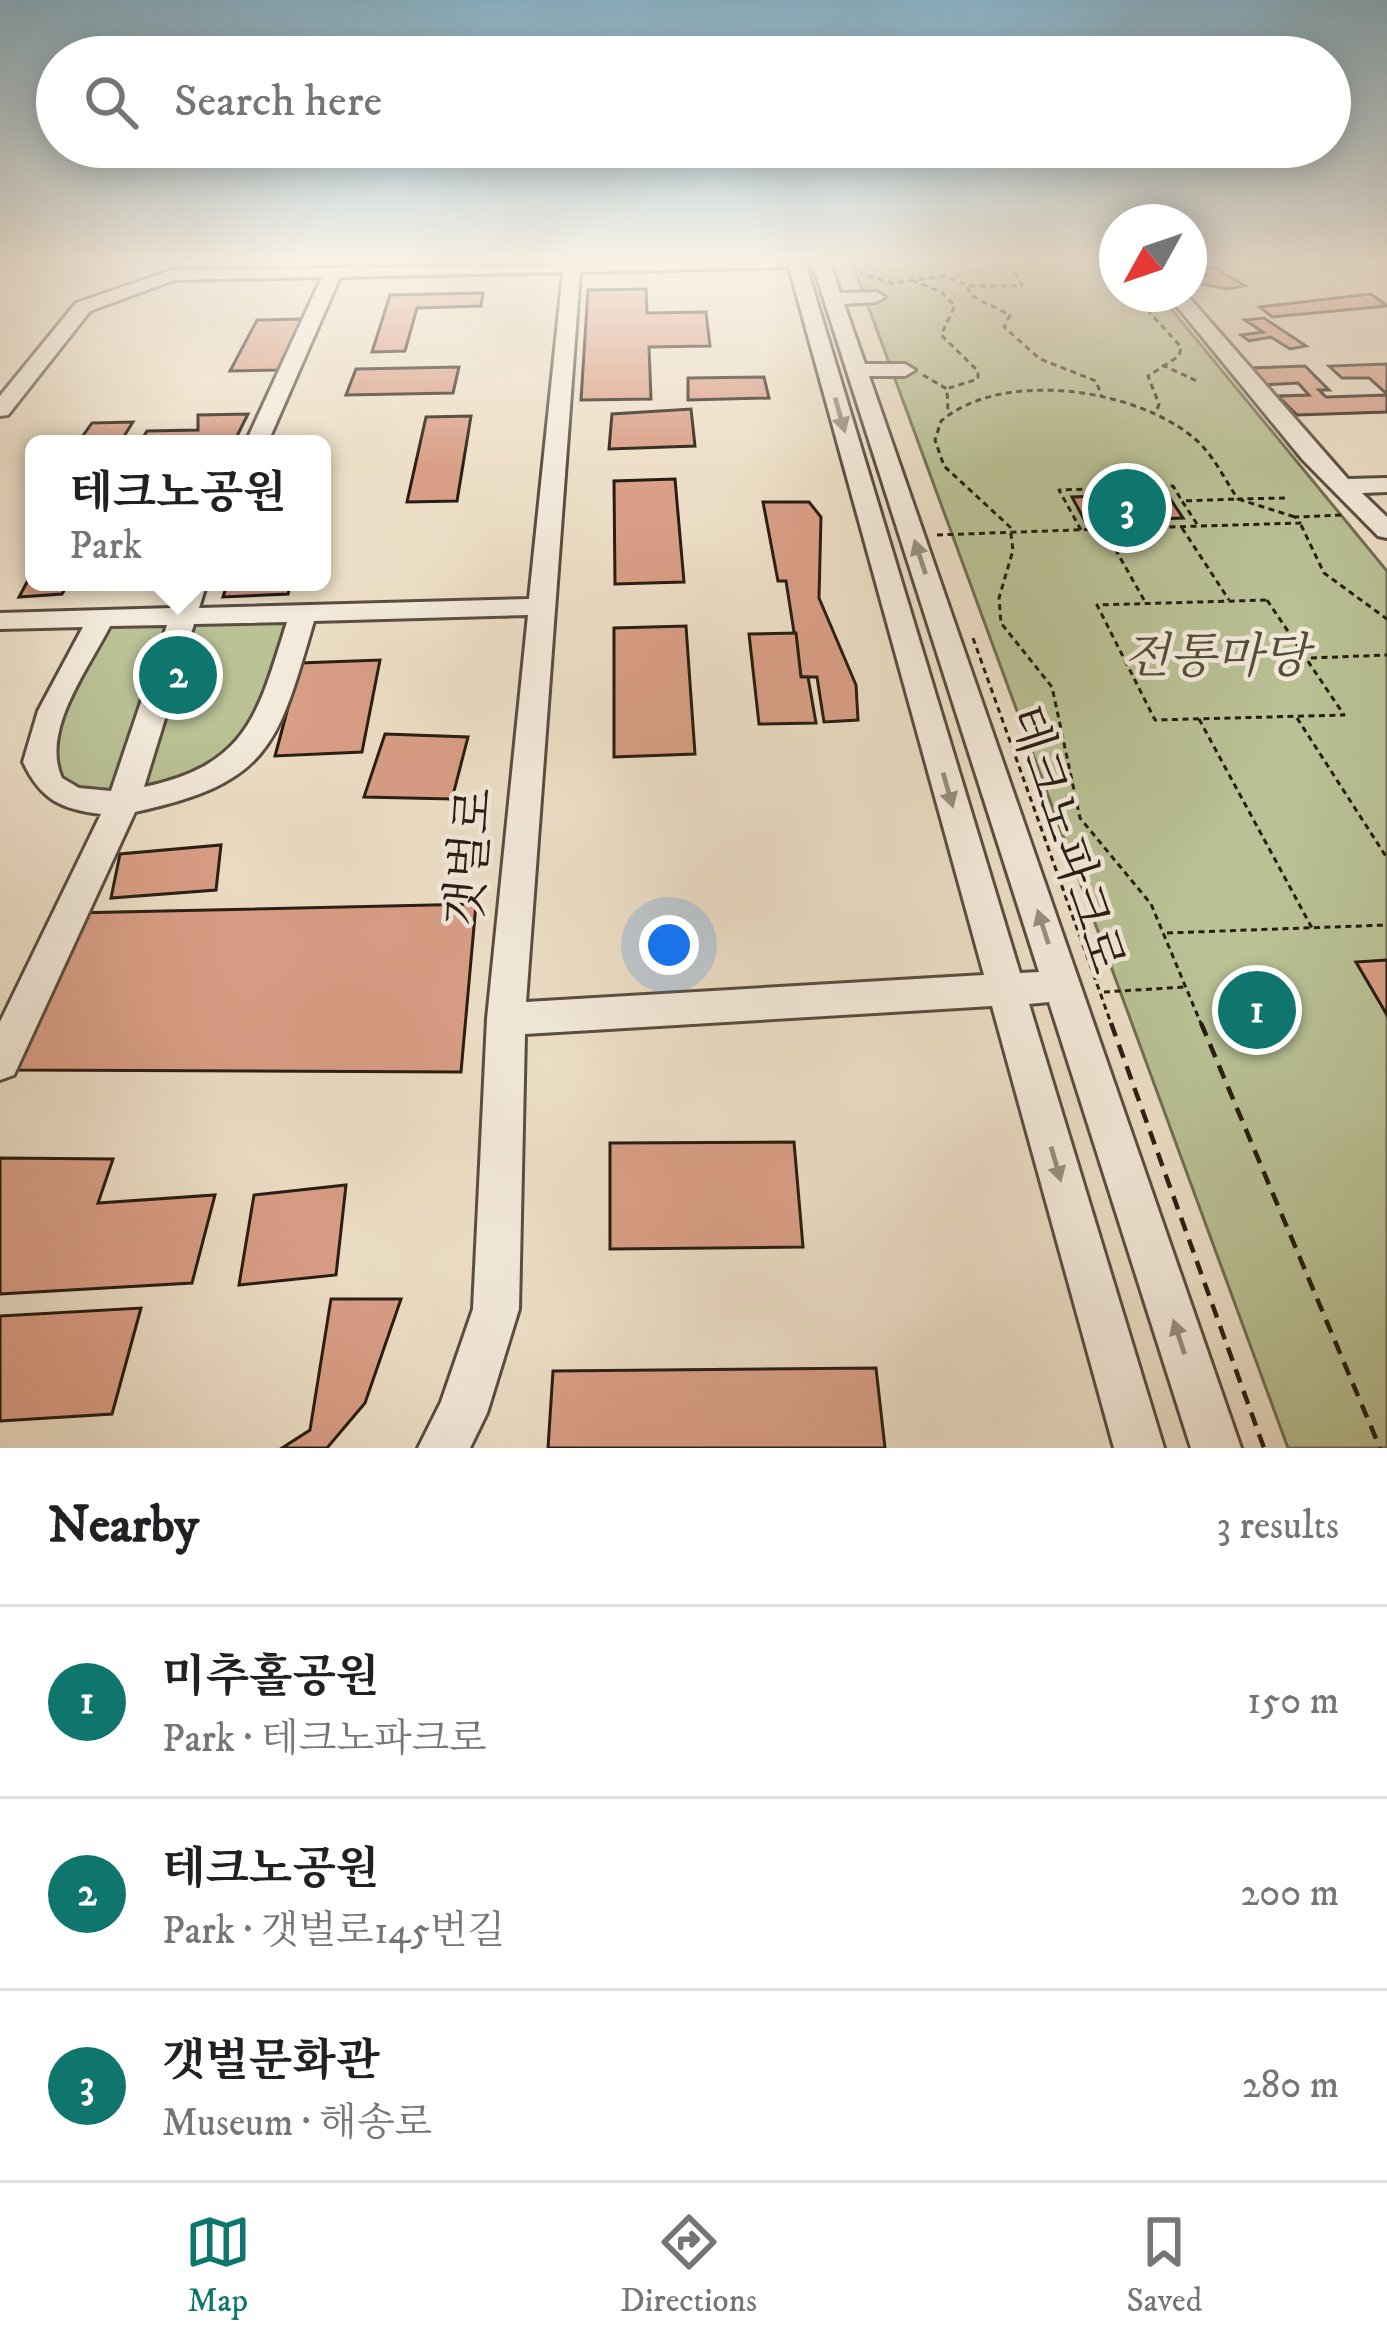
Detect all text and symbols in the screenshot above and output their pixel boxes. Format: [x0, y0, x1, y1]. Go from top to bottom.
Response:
search box [36, 36, 1351, 168]
icon: search [78, 69, 144, 135]
text: Search here [174, 74, 382, 130]
north arrow [1099, 204, 1207, 312]
one-way arrow [832, 397, 851, 434]
popup [25, 435, 331, 591]
pin: 3 [1088, 463, 1166, 553]
text: 테크노공원 [69, 466, 287, 522]
text: Park [69, 522, 142, 571]
one-way arrow [910, 539, 928, 575]
park label: 전통마당 [1123, 628, 1315, 688]
pin: 2 [139, 630, 217, 720]
street label: 테크노파크로 [993, 698, 1137, 982]
one-way arrow [940, 772, 958, 809]
street label: 갯벌로 [435, 785, 507, 929]
one-way arrow [1033, 908, 1052, 945]
your location [639, 915, 699, 975]
pin: 1 [1218, 965, 1296, 1055]
one-way arrow [1048, 1146, 1067, 1183]
one-way arrow [1169, 1318, 1188, 1355]
text: Nearby [48, 1494, 199, 1558]
text: 3 results [1216, 1502, 1339, 1551]
text: 미추홀공원 [162, 1650, 379, 1706]
text: 1 [80, 1677, 94, 1726]
text: 150 m [1247, 1677, 1339, 1726]
text: Park · 테크노파크로 [162, 1715, 487, 1764]
text: 테크노공원 [162, 1842, 379, 1898]
text: 2 [77, 1869, 97, 1918]
text: 200 m [1240, 1869, 1339, 1918]
text: Park · 갯벌로145번길 [162, 1907, 505, 1956]
text: 갯벌문화관 [162, 2034, 379, 2090]
text: 3 [80, 2061, 94, 2110]
text: 280 m [1242, 2061, 1339, 2110]
text: Museum · 해송로 [162, 2099, 432, 2148]
tab: Map [185, 2209, 251, 2322]
tab: Directions [620, 2209, 757, 2322]
tab: Saved [1126, 2209, 1202, 2322]

